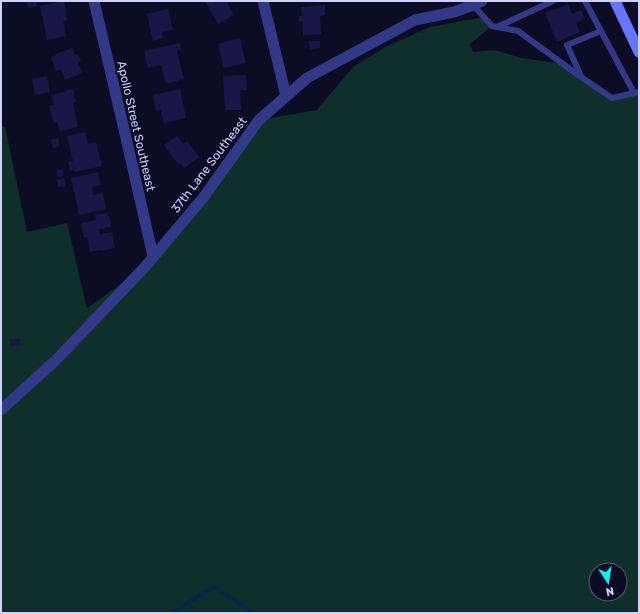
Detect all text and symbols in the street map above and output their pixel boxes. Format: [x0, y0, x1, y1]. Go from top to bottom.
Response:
street label: Apollo Street Southeast [114, 60, 158, 193]
street label: 37th Lane Southeast [168, 114, 250, 216]
north arrow [588, 562, 628, 602]
text: N [605, 584, 615, 598]

